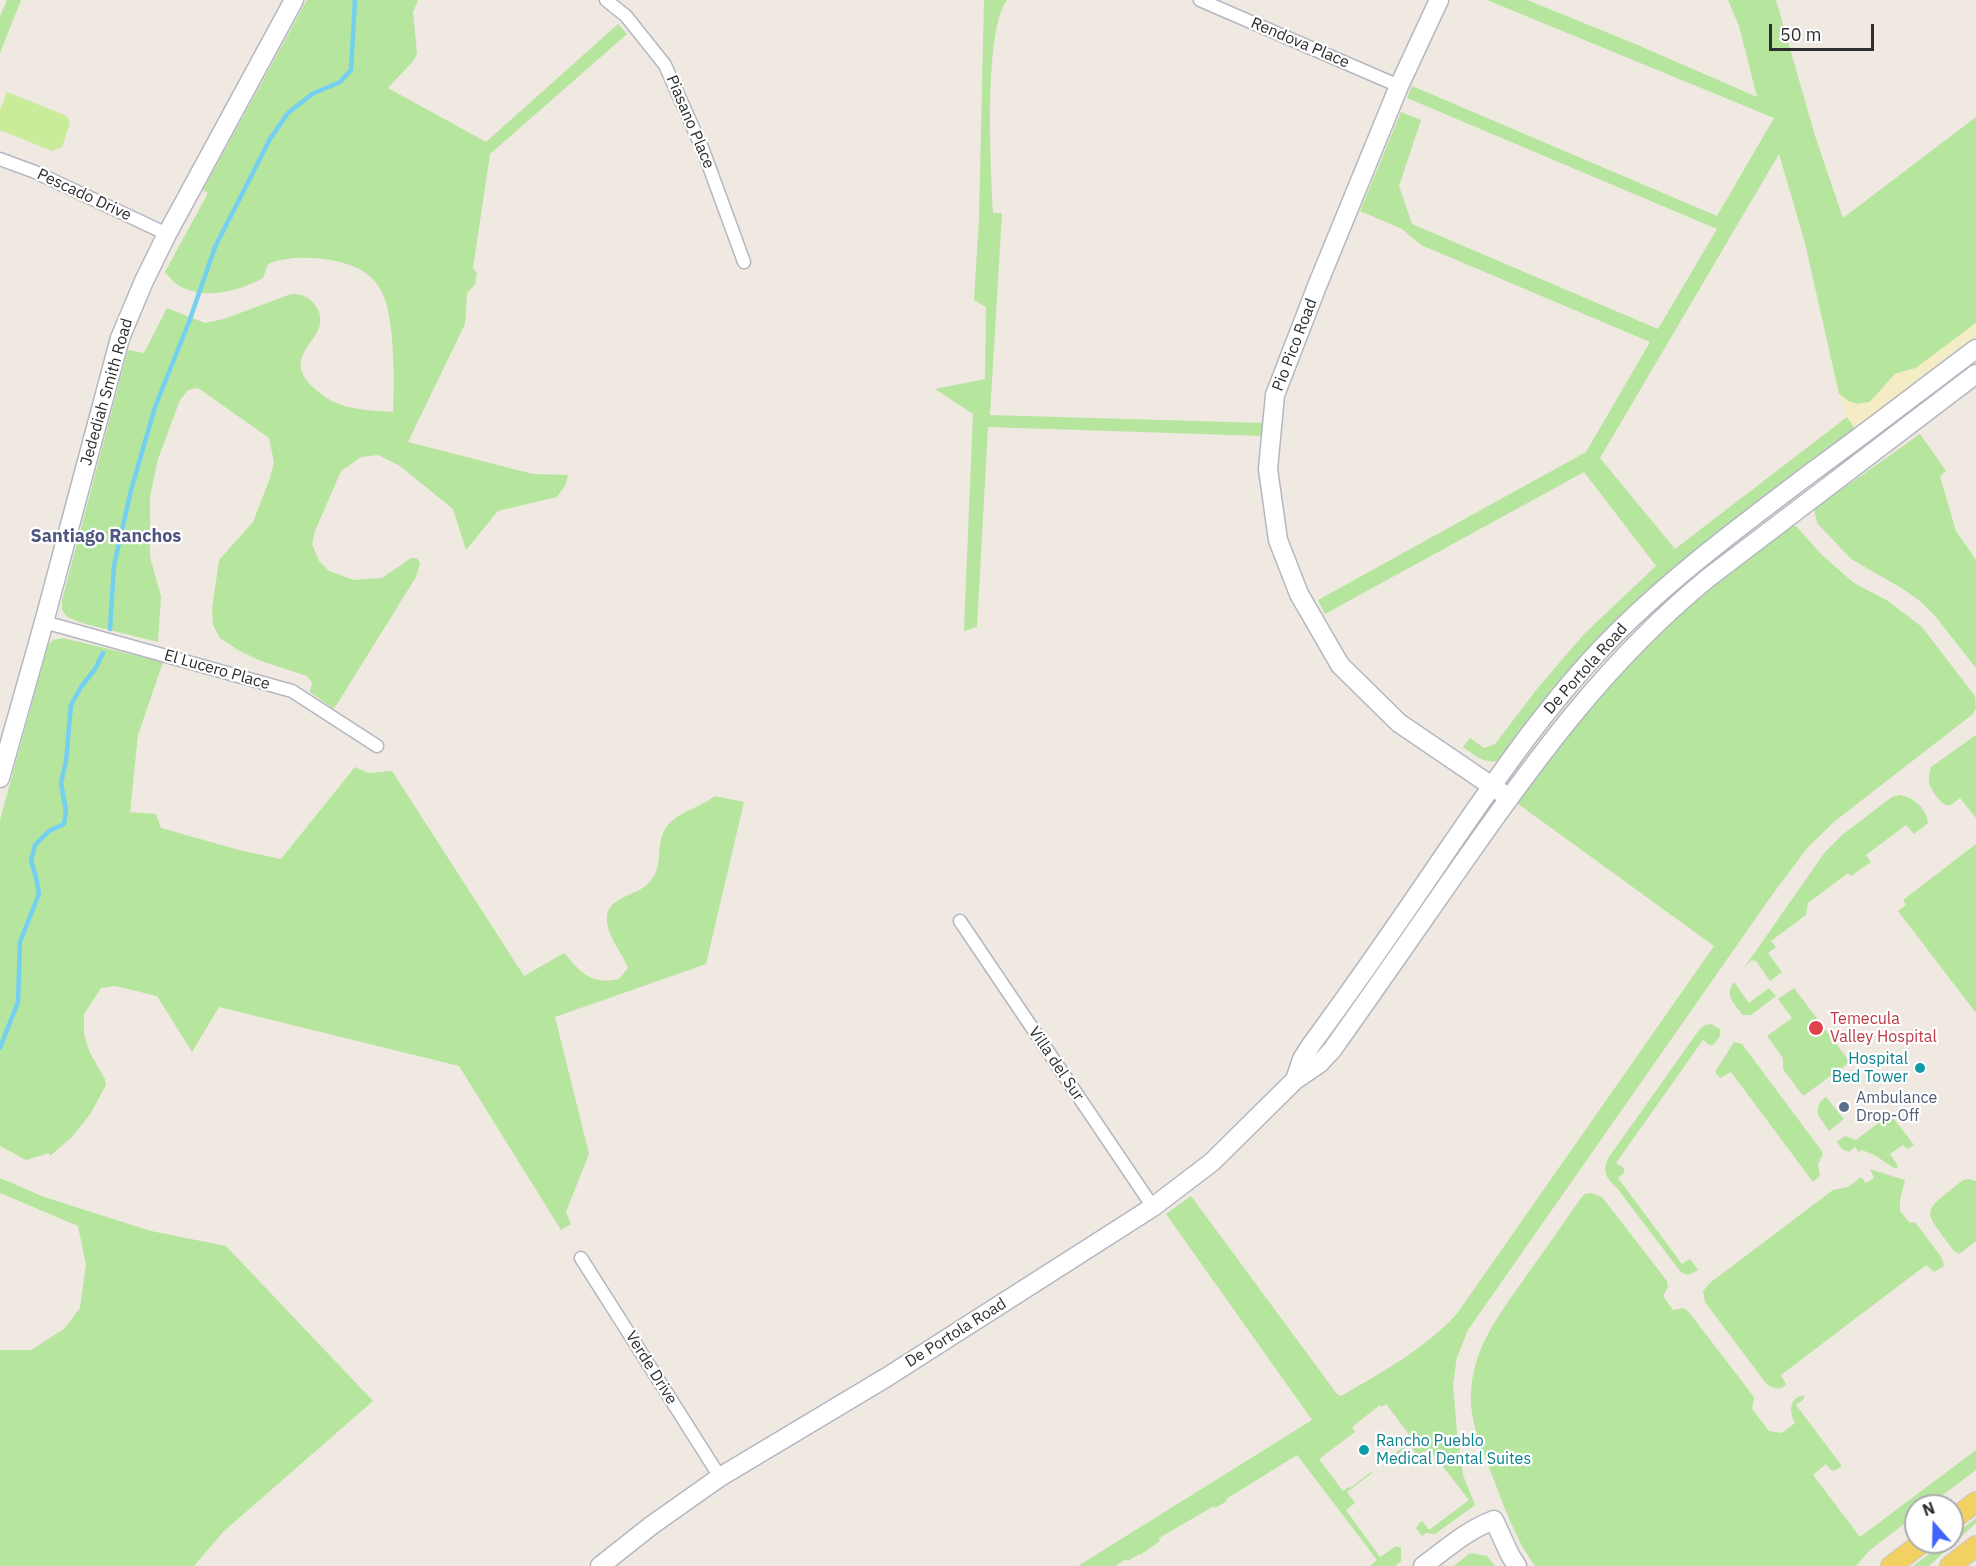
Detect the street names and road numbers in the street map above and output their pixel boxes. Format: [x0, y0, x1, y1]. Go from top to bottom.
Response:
street label: Rendova Place [1248, 14, 1352, 72]
street label: Piasano Place [662, 72, 718, 172]
street label: Pescado Drive [34, 165, 134, 225]
street label: Pio Pico Road [1269, 296, 1321, 394]
street label: Jedediah Smith Road [77, 316, 137, 468]
street label: De Portola Road [1540, 620, 1632, 718]
street label: El Lucero Place [162, 646, 272, 694]
street label: Villa del Sur [1024, 1023, 1088, 1105]
street label: De Portola Road [902, 1294, 1010, 1372]
street label: Verde Drive [621, 1328, 681, 1408]

